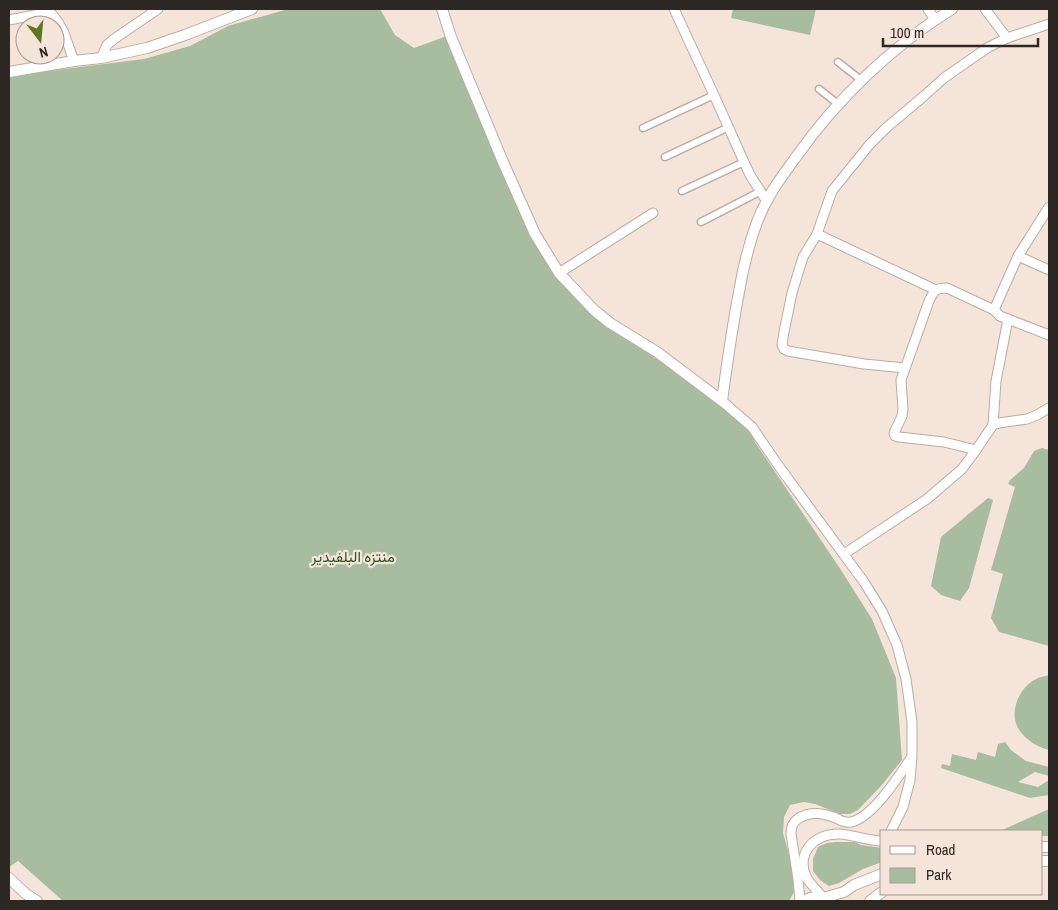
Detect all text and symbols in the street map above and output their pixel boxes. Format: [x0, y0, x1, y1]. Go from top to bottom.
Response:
north arrow [15, 15, 65, 65]
scale bar [883, 15, 1038, 47]
text: 100 m [890, 22, 924, 43]
text: N [37, 43, 50, 62]
park label: منتزه البلفيدير [310, 546, 395, 567]
legend [880, 830, 1043, 895]
text: Road [926, 839, 955, 860]
text: Park [926, 864, 952, 885]

